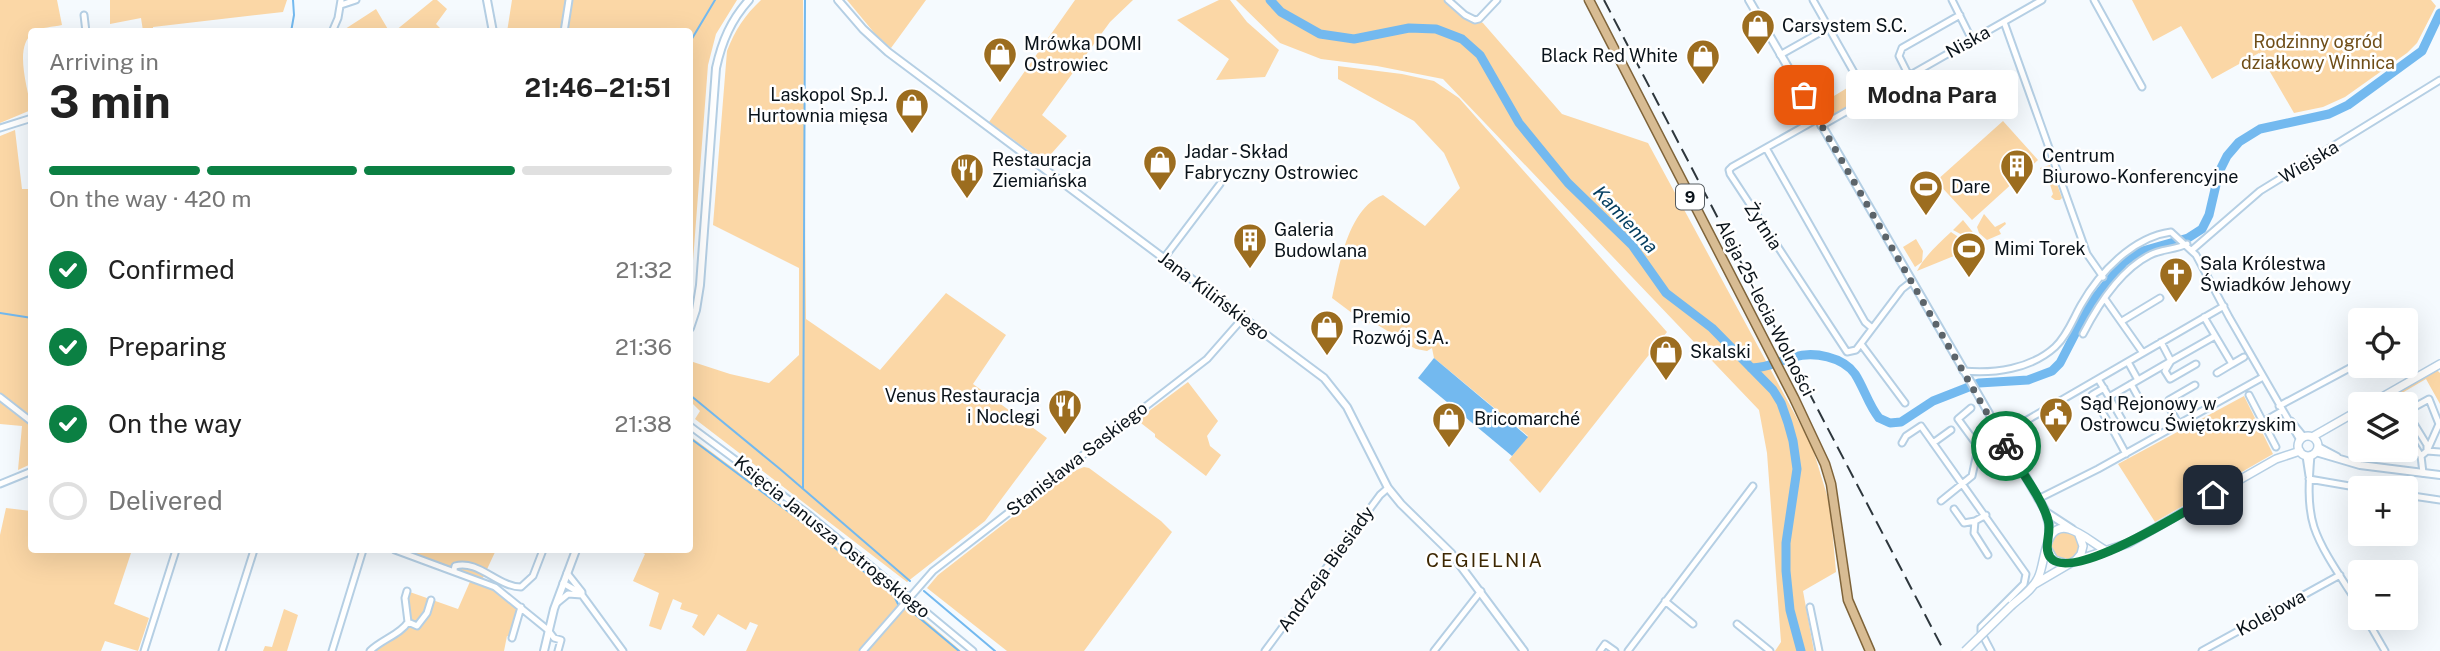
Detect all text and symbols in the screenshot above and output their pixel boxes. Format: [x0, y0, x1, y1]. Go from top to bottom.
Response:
shop icon: Carsystem S.C. [1739, 7, 1777, 56]
place label: Carsystem S.C. [1782, 15, 1907, 36]
street label: Niska [1942, 21, 1993, 62]
park label: Rodzinny ogród działkowy Winnica [2241, 31, 2395, 73]
place label: Mrówka DOMI Ostrowiec [1024, 33, 1142, 75]
shop icon: Mrówka DOMI Ostrowiec [981, 35, 1019, 84]
shop icon: Black Red White [1684, 37, 1722, 86]
place label: Black Red White [1541, 45, 1678, 66]
text: Arriving in [49, 48, 159, 75]
pin [1774, 65, 1834, 125]
callout: Modna Para [1846, 70, 2018, 119]
text: 21:46–21:51 [524, 72, 672, 103]
text: 3 min [49, 74, 171, 128]
icon: bag [1785, 76, 1823, 114]
text: Modna Para [1867, 81, 1997, 108]
place label: Laskopol Sp.J. Hurtownia mięsa [748, 84, 888, 126]
shop icon: Laskopol Sp.J. Hurtownia mięsa [893, 86, 931, 135]
street label: Wiejska [2275, 136, 2342, 187]
place label: Jadar - Skład Fabryczny Ostrowiec [1184, 141, 1359, 183]
shop icon: Jadar - Skład Fabryczny Ostrowiec [1141, 143, 1179, 192]
place label: Centrum Biurowo-Konferencyjne [2042, 145, 2238, 187]
building icon: Centrum Biurowo-Konferencyjne [1998, 147, 2036, 196]
place label: Restauracja Ziemiańska [992, 149, 1092, 191]
restaurant icon: Restauracja Ziemiańska [948, 151, 986, 200]
sports icon: Dare [1907, 168, 1945, 217]
place label: Dare [1951, 176, 1991, 197]
water label: Kamienna [1589, 181, 1663, 257]
road number: 9 [1676, 184, 1704, 210]
text: On the way · 420 m [49, 185, 251, 212]
street label: Żytnia [1740, 197, 1787, 254]
street label: Aleja 25-lecia Wolności [1712, 216, 1819, 399]
place label: Galeria Budowlana [1274, 219, 1367, 261]
building icon: Galeria Budowlana [1231, 221, 1269, 270]
sports icon: Mimi Torek [1950, 230, 1988, 279]
place label: Mimi Torek [1994, 238, 2086, 259]
street label: Jana Kilińskiego [1155, 247, 1274, 344]
icon: check [49, 251, 87, 289]
place label: Sala Królestwa Świadków Jehowy [2200, 253, 2351, 295]
text: Confirmed [108, 254, 235, 285]
church icon: Sala Królestwa Świadków Jehowy [2157, 255, 2195, 304]
text: 21:32 [616, 256, 672, 283]
place label: Premio Rozwój S.A. [1352, 306, 1449, 348]
shop icon: Premio Rozwój S.A. [1308, 308, 1346, 357]
map controls [2348, 308, 2418, 630]
button: locate [2348, 308, 2418, 378]
icon: check [49, 328, 87, 366]
text: Preparing [108, 331, 227, 362]
text: 21:36 [615, 333, 672, 360]
shop icon: Skalski [1647, 333, 1685, 382]
place label: Skalski [1690, 341, 1751, 362]
place label: Venus Restauracja i Noclegi [885, 385, 1040, 427]
restaurant icon: Venus Restauracja i Noclegi [1046, 387, 1084, 436]
button: layers [2348, 392, 2418, 462]
place label: Sąd Rejonowy w Ostrowcu Świętokrzyskim [2080, 393, 2296, 435]
public building icon: Sąd Rejonowy w Ostrowcu Świętokrzyskim [2037, 395, 2075, 444]
street label: Stanisława Saskiego [1002, 397, 1151, 520]
shop icon: Bricomarché [1430, 400, 1468, 449]
icon: check [49, 405, 87, 443]
text: On the way [108, 408, 242, 439]
place label: Bricomarché [1474, 408, 1580, 429]
text: 21:38 [615, 410, 672, 437]
courier [1971, 411, 2041, 481]
icon: bike [1987, 427, 2025, 465]
street label: Księcia Janusza Ostrogskiego [730, 451, 934, 622]
pin [2183, 465, 2243, 525]
icon: home [2194, 476, 2232, 514]
button: + [2348, 476, 2418, 546]
text: Delivered [108, 485, 223, 516]
street label: Andrzeja Biesiady [1273, 502, 1378, 635]
district label: CEGIELNIA [1426, 549, 1544, 571]
button: − [2348, 560, 2418, 630]
street label: Kolejowa [2233, 585, 2309, 640]

